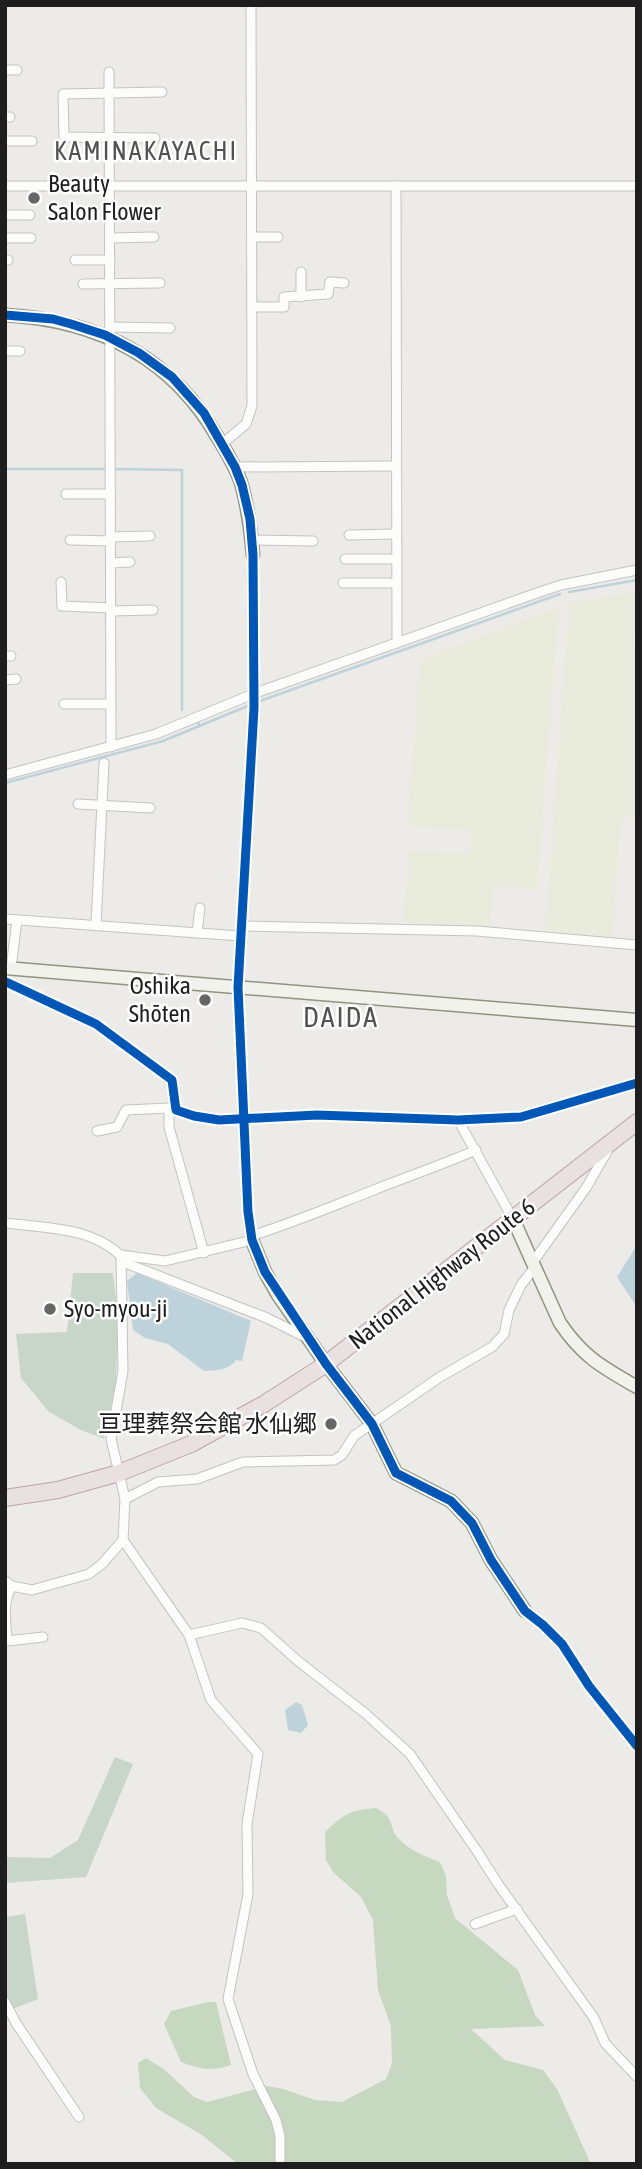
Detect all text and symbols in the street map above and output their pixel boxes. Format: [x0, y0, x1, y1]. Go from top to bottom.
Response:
district label: KAMINAKAYACHI [54, 136, 238, 166]
place label: Beauty Salon Flower [48, 170, 161, 225]
marker: Beauty Salon Flower [26, 190, 42, 206]
place label: Oshika Shōten [129, 972, 191, 1027]
marker: Oshika Shōten [197, 992, 213, 1008]
district label: DAIDA [303, 1001, 379, 1033]
street label: National Highway Route 6 [343, 1193, 540, 1355]
place label: Syo-myou-ji [64, 1295, 168, 1322]
marker: Syo-myou-ji [42, 1301, 58, 1317]
place label: 亘理葬祭会館 水仙郷 [98, 1410, 317, 1437]
marker: 亘理葬祭会館 水仙郷 [323, 1416, 339, 1432]

